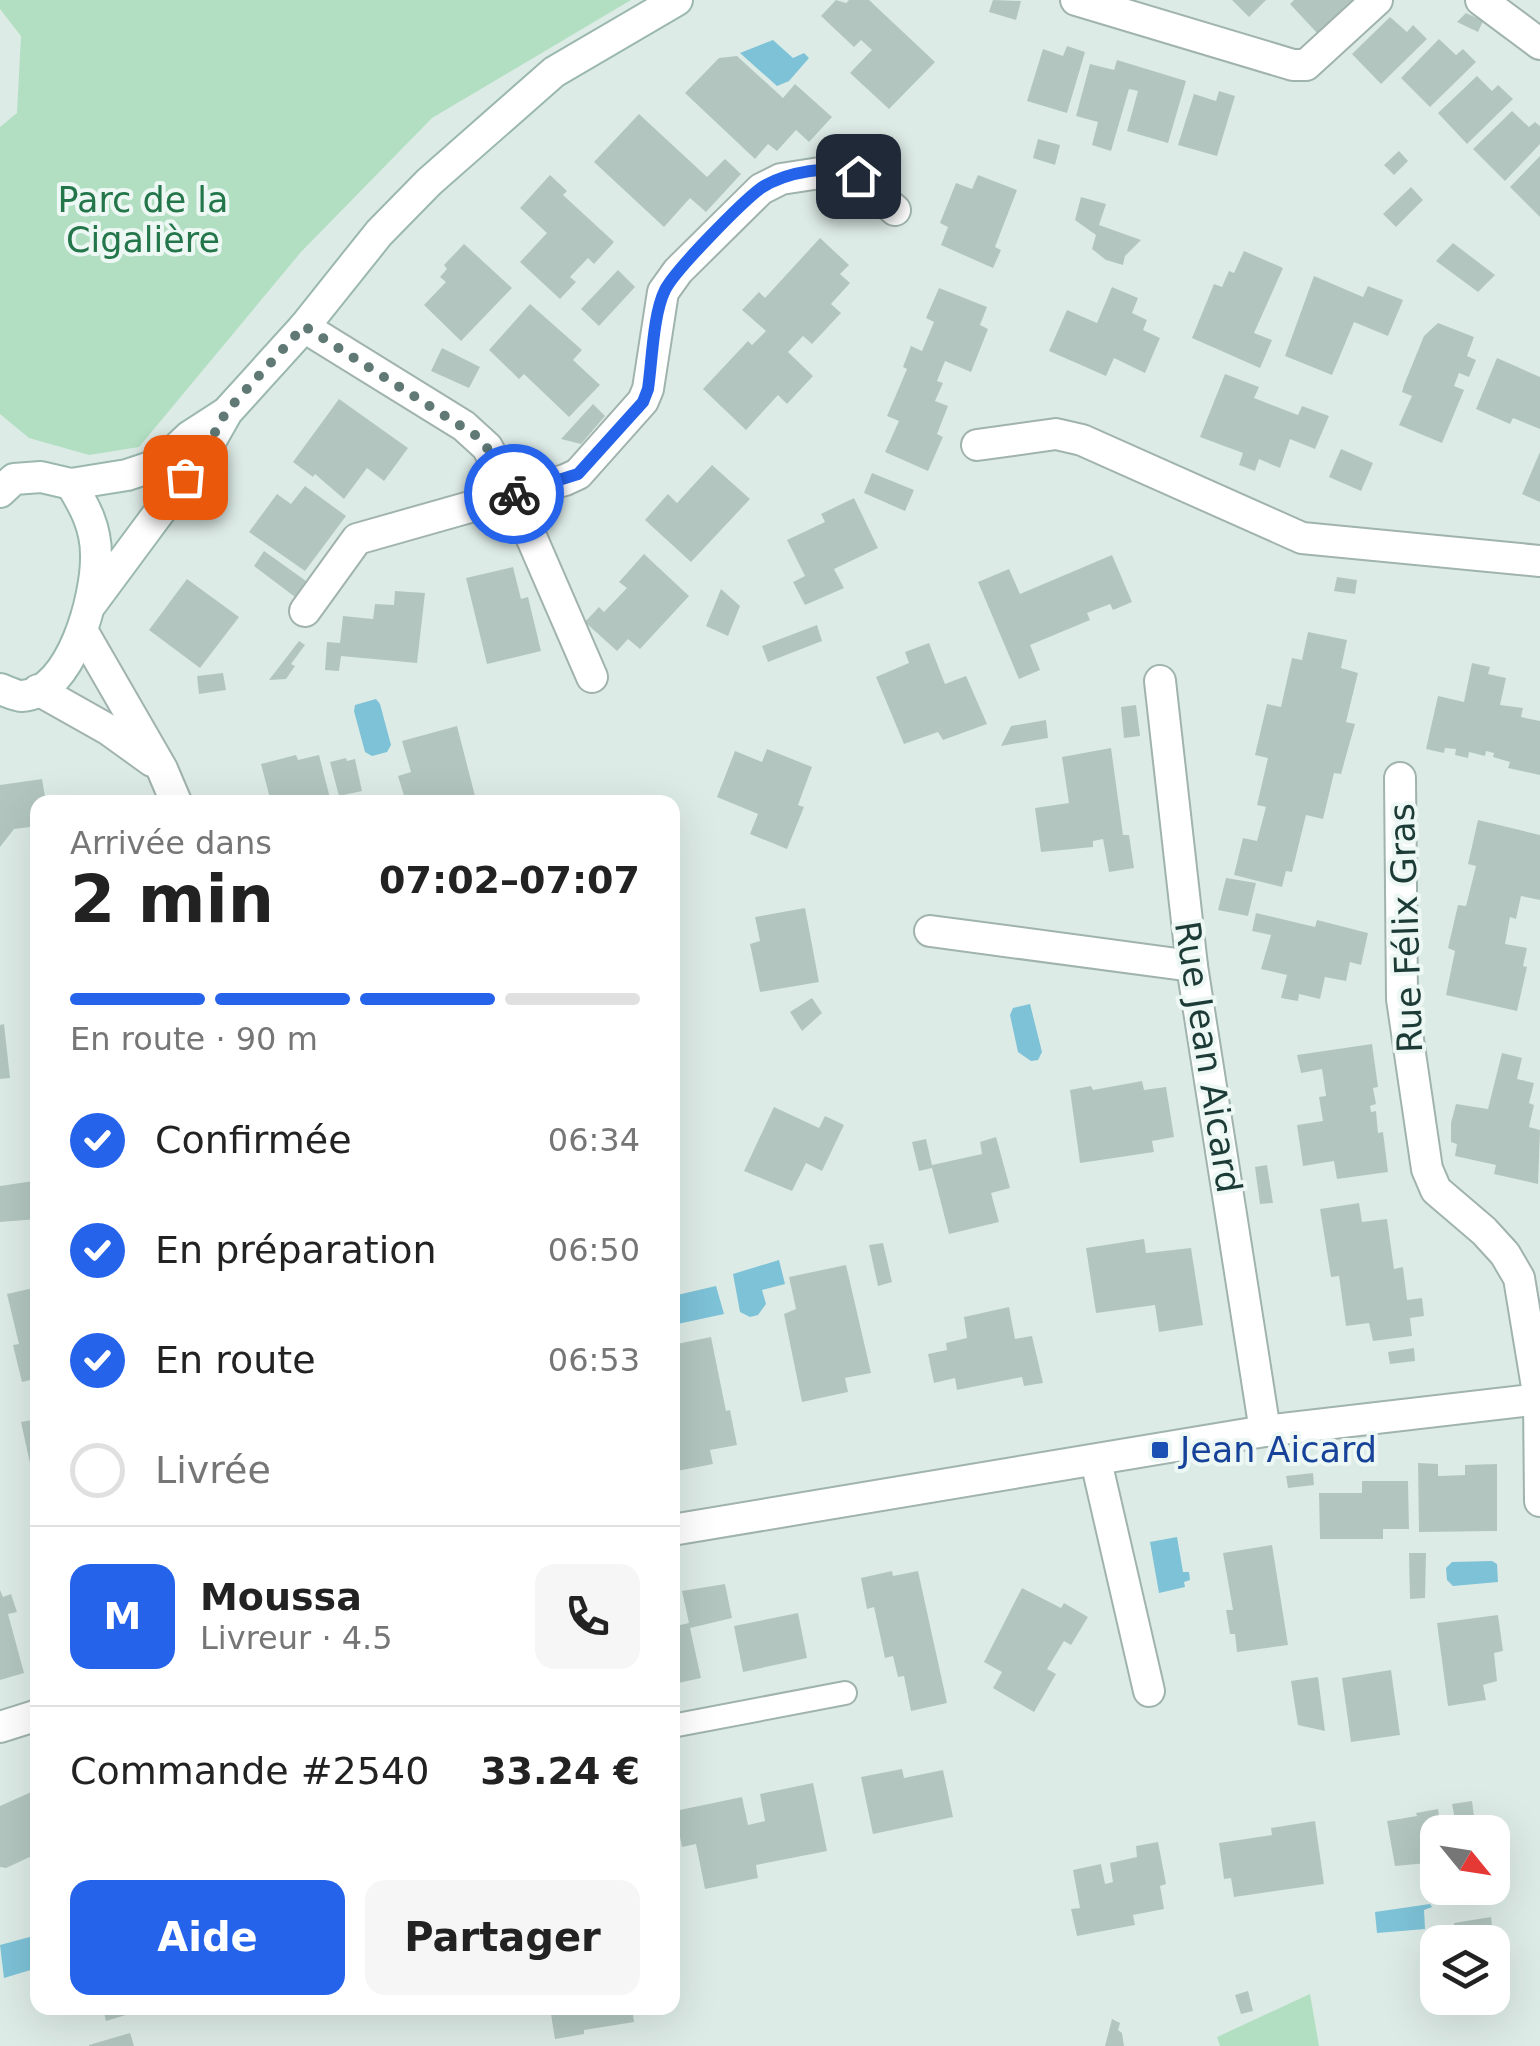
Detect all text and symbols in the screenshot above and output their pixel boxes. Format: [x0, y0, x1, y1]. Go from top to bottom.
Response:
pin [816, 134, 901, 219]
icon: home [831, 149, 886, 204]
park label: Parc de la Cigalière [57, 180, 229, 260]
pin [143, 435, 228, 520]
courier [464, 444, 564, 544]
icon: bag [158, 450, 213, 505]
icon: bike [487, 467, 542, 522]
street label: Rue Félix Gras [1382, 802, 1430, 1054]
text: Arrivée dans [70, 824, 272, 862]
text: 07:02–07:07 [379, 858, 640, 902]
text: 2 min [70, 862, 274, 937]
street label: Rue Jean Aicard [1167, 918, 1249, 1196]
text: En route · 90 m [70, 1020, 318, 1058]
icon: check [70, 1113, 125, 1168]
text: Confirmée [155, 1118, 352, 1162]
text: 06:34 [548, 1121, 640, 1159]
icon: check [70, 1223, 125, 1278]
text: En préparation [155, 1228, 437, 1272]
text: 06:50 [548, 1231, 640, 1269]
icon: check [70, 1333, 125, 1388]
text: En route [155, 1338, 316, 1382]
text: 06:53 [548, 1341, 640, 1379]
place label: Jean Aicard [1178, 1430, 1377, 1470]
marker: Jean Aicard [1149, 1439, 1171, 1461]
text: Livrée [155, 1448, 271, 1492]
button: phone [535, 1564, 640, 1669]
text: Moussa [200, 1575, 362, 1619]
text: M [104, 1594, 141, 1638]
text: Livreur · 4.5 [200, 1619, 393, 1657]
text: Commande #2540 [70, 1749, 429, 1793]
text: 33.24 € [480, 1749, 640, 1793]
north arrow [1420, 1815, 1510, 1905]
map controls [1420, 1815, 1510, 2015]
button: Aide [70, 1880, 345, 1995]
button: Partager [365, 1880, 640, 1995]
button: layers [1420, 1925, 1510, 2015]

